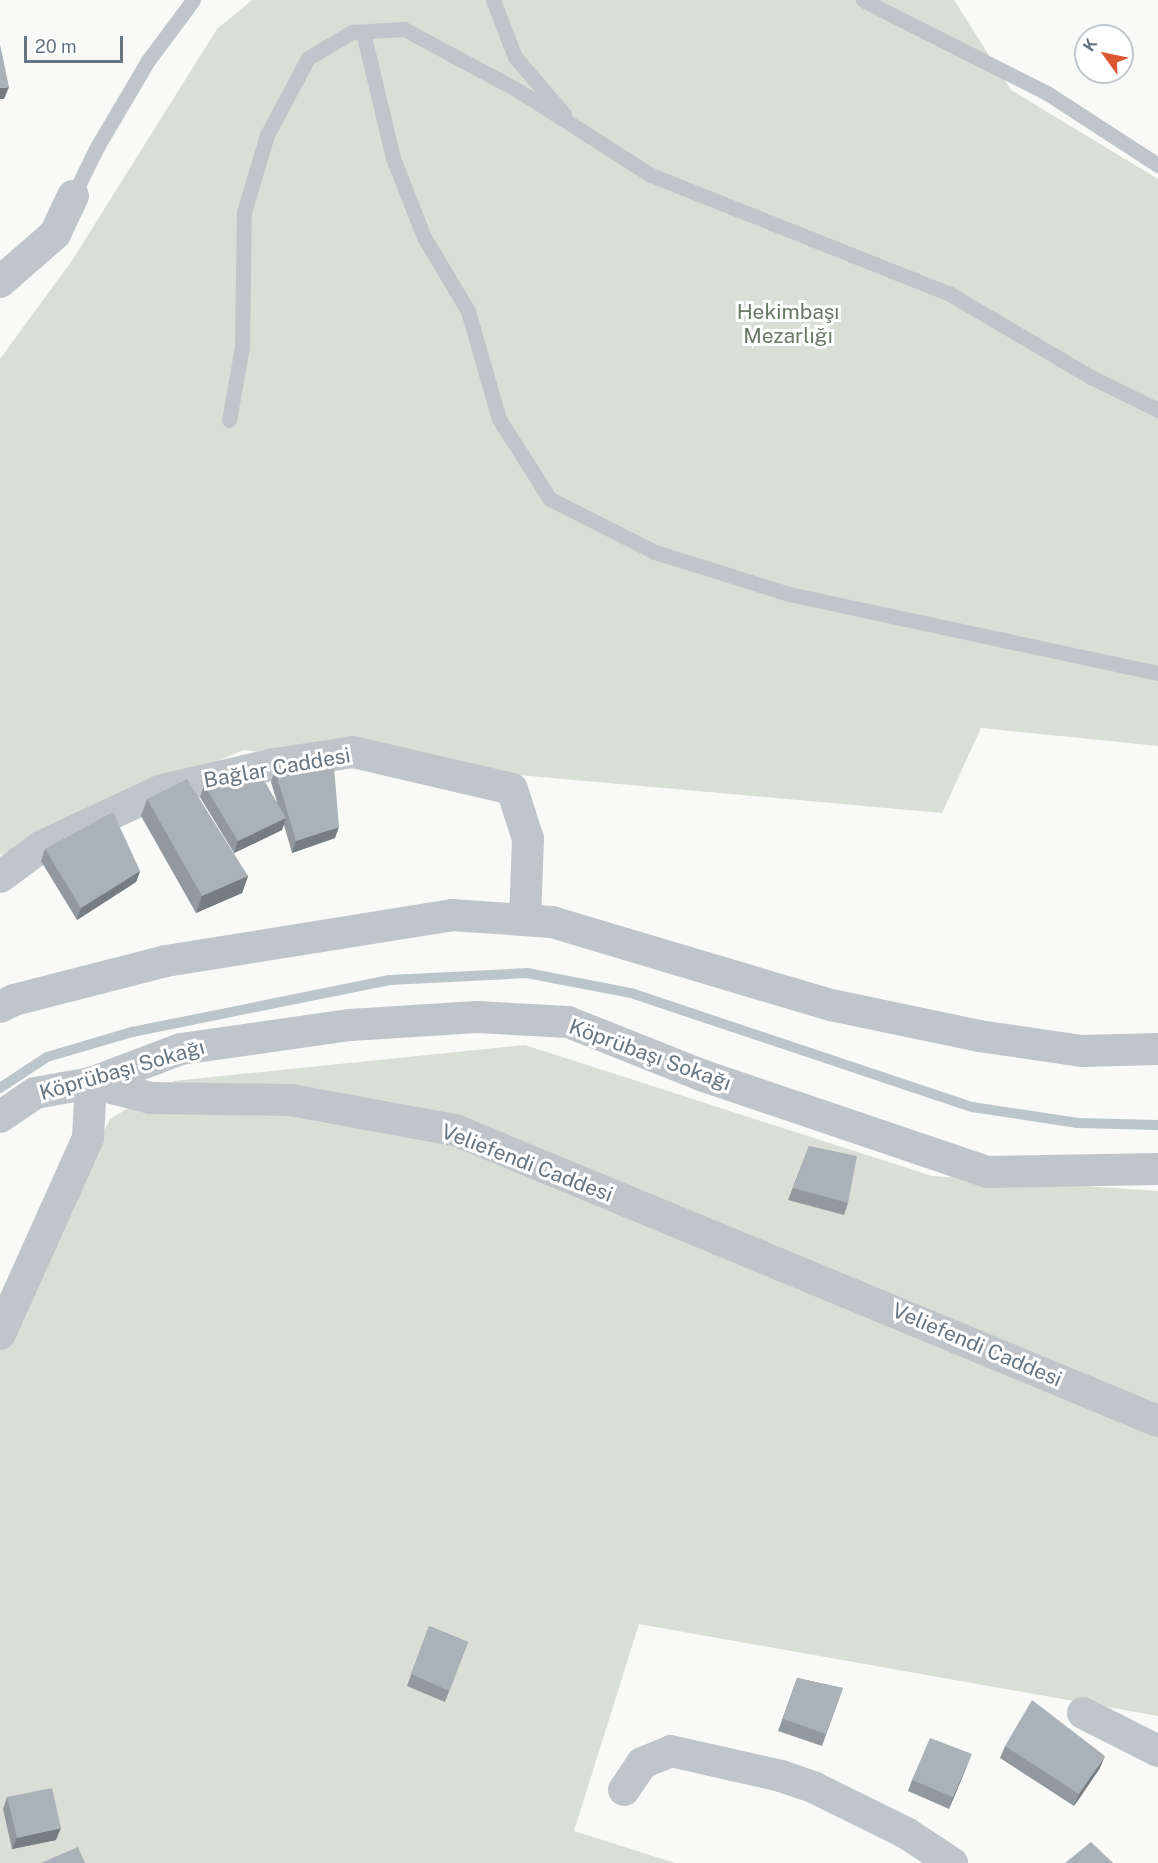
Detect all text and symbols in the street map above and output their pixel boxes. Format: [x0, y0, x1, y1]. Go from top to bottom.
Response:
scale bar [27, 24, 126, 62]
north arrow [1074, 24, 1134, 84]
text: K [1079, 35, 1101, 55]
text: 20 m [35, 36, 77, 57]
park label: Hekimbaşı Mezarlığı [737, 299, 839, 349]
street label: Bağlar Caddesi [202, 743, 352, 793]
street label: Köprübaşı Sokağı [566, 1014, 734, 1096]
street label: Köprübaşı Sokağı [37, 1034, 207, 1106]
street label: Veliefendi Caddesi [438, 1119, 616, 1207]
street label: Veliefendi Caddesi [888, 1298, 1066, 1392]

